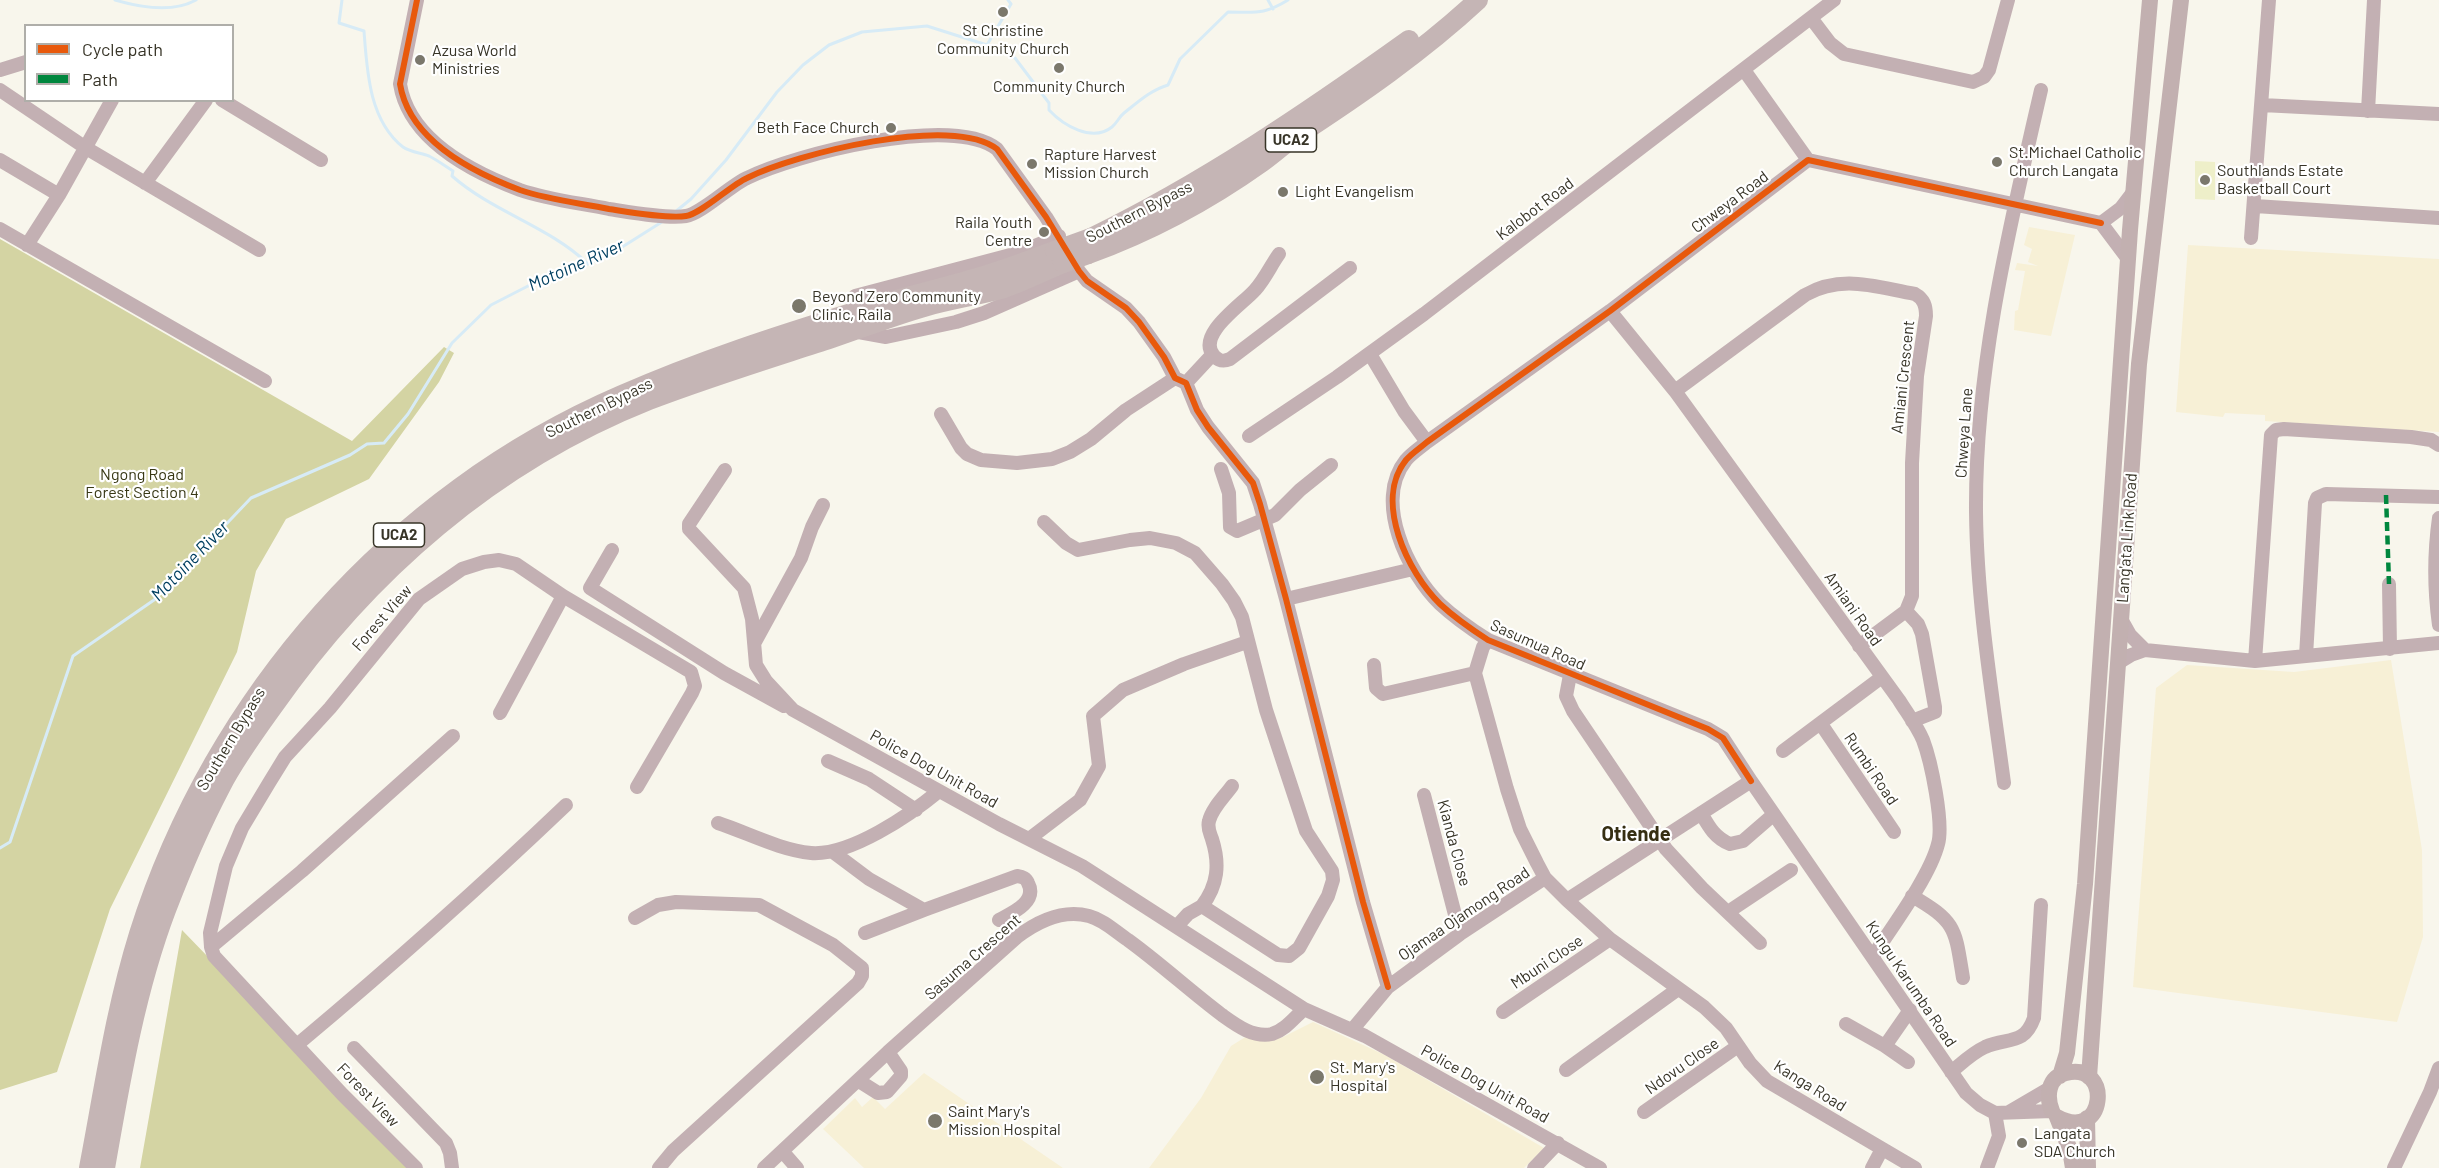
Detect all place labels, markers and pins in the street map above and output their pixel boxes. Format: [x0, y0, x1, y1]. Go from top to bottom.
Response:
marker: St Christine Community Church [996, 5, 1010, 19]
place label: St Christine Community Church [937, 21, 1069, 59]
place label: Azusa World Ministries [432, 41, 517, 79]
marker: Azusa World Ministries [413, 53, 427, 67]
marker: Community Church [1052, 61, 1066, 75]
place label: Community Church [993, 77, 1125, 97]
place label: Beth Face Church [757, 118, 879, 138]
marker: Beth Face Church [884, 121, 898, 135]
place label: St.Michael Catholic Church Langata [2009, 143, 2142, 181]
place label: Rapture Harvest Mission Church [1044, 145, 1157, 183]
marker: St.Michael Catholic Church Langata [1990, 155, 2004, 169]
marker: Rapture Harvest Mission Church [1025, 157, 1039, 171]
place label: Southlands Estate Basketball Court [2217, 161, 2343, 199]
marker: Southlands Estate Basketball Court [2198, 173, 2212, 187]
place label: Light Evangelism [1295, 182, 1414, 202]
marker: Light Evangelism [1276, 185, 1290, 199]
place label: Raila Youth Centre [955, 213, 1032, 251]
marker: Raila Youth Centre [1037, 225, 1051, 239]
place label: Beyond Zero Community Clinic, Raila [812, 287, 981, 325]
marker: Beyond Zero Community Clinic, Raila [790, 297, 808, 315]
place label: St. Mary's Hospital [1330, 1058, 1395, 1096]
marker: St. Mary's Hospital [1308, 1068, 1326, 1086]
place label: Saint Mary's Mission Hospital [948, 1102, 1061, 1140]
marker: Saint Mary's Mission Hospital [926, 1112, 944, 1130]
place label: Langata SDA Church [2034, 1124, 2115, 1162]
marker: Langata SDA Church [2015, 1136, 2029, 1150]

